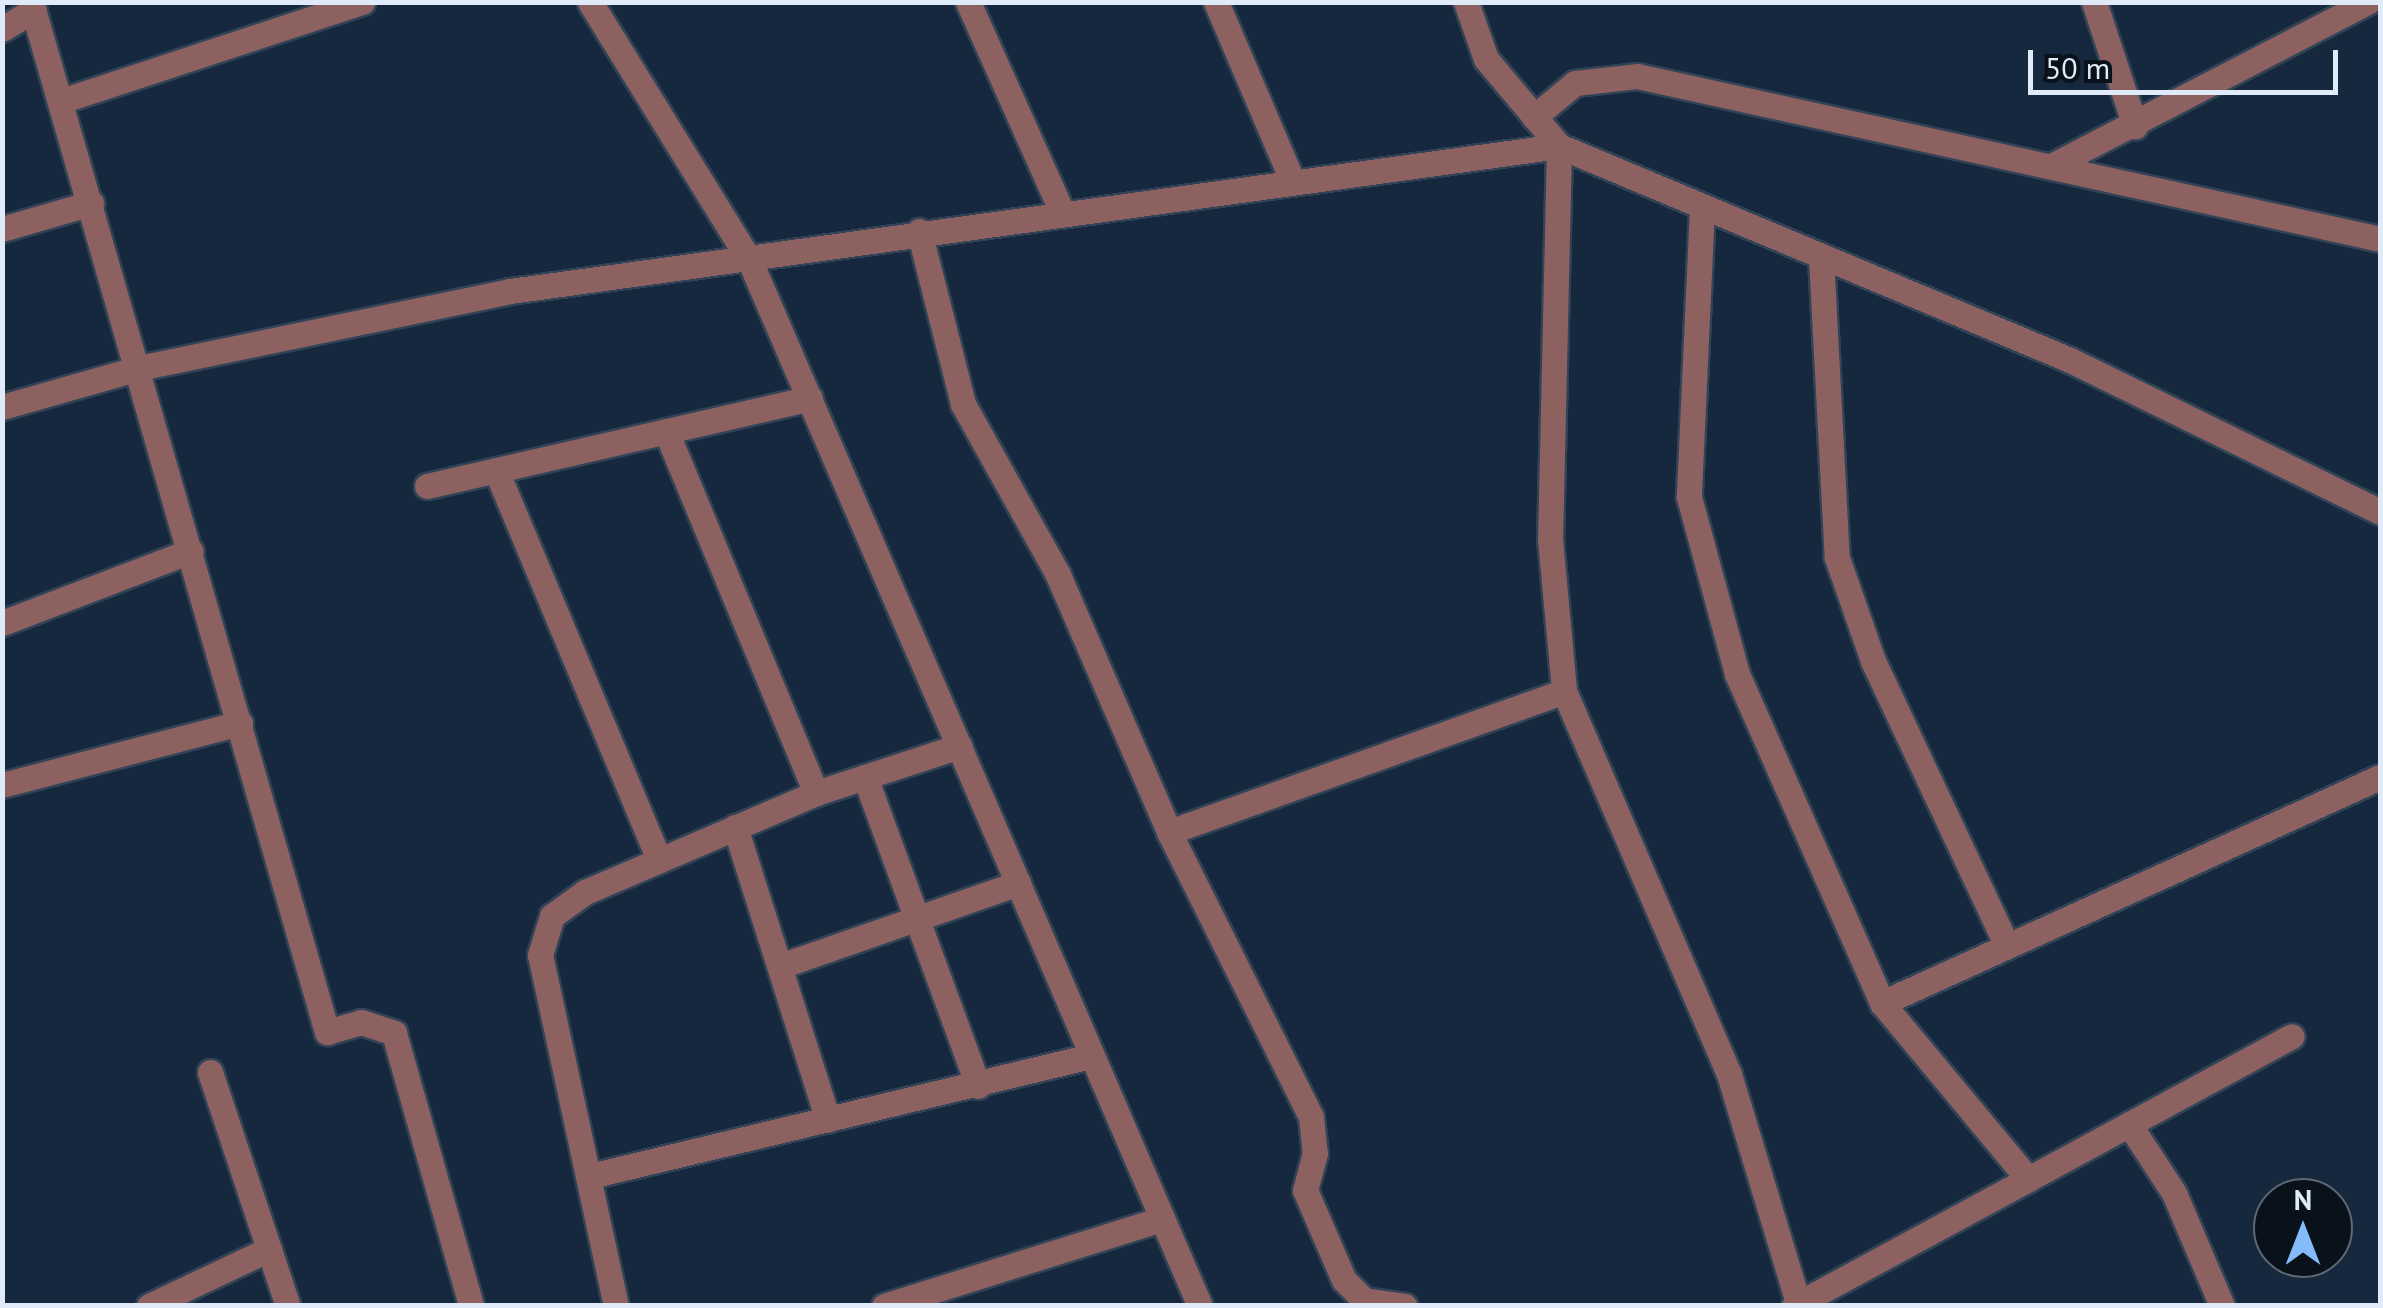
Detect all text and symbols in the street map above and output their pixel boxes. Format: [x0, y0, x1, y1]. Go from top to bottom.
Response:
scale bar [2033, 30, 2343, 92]
text: 50 m [2045, 48, 2110, 87]
north arrow [2253, 1178, 2353, 1278]
text: N [2294, 1181, 2312, 1218]

